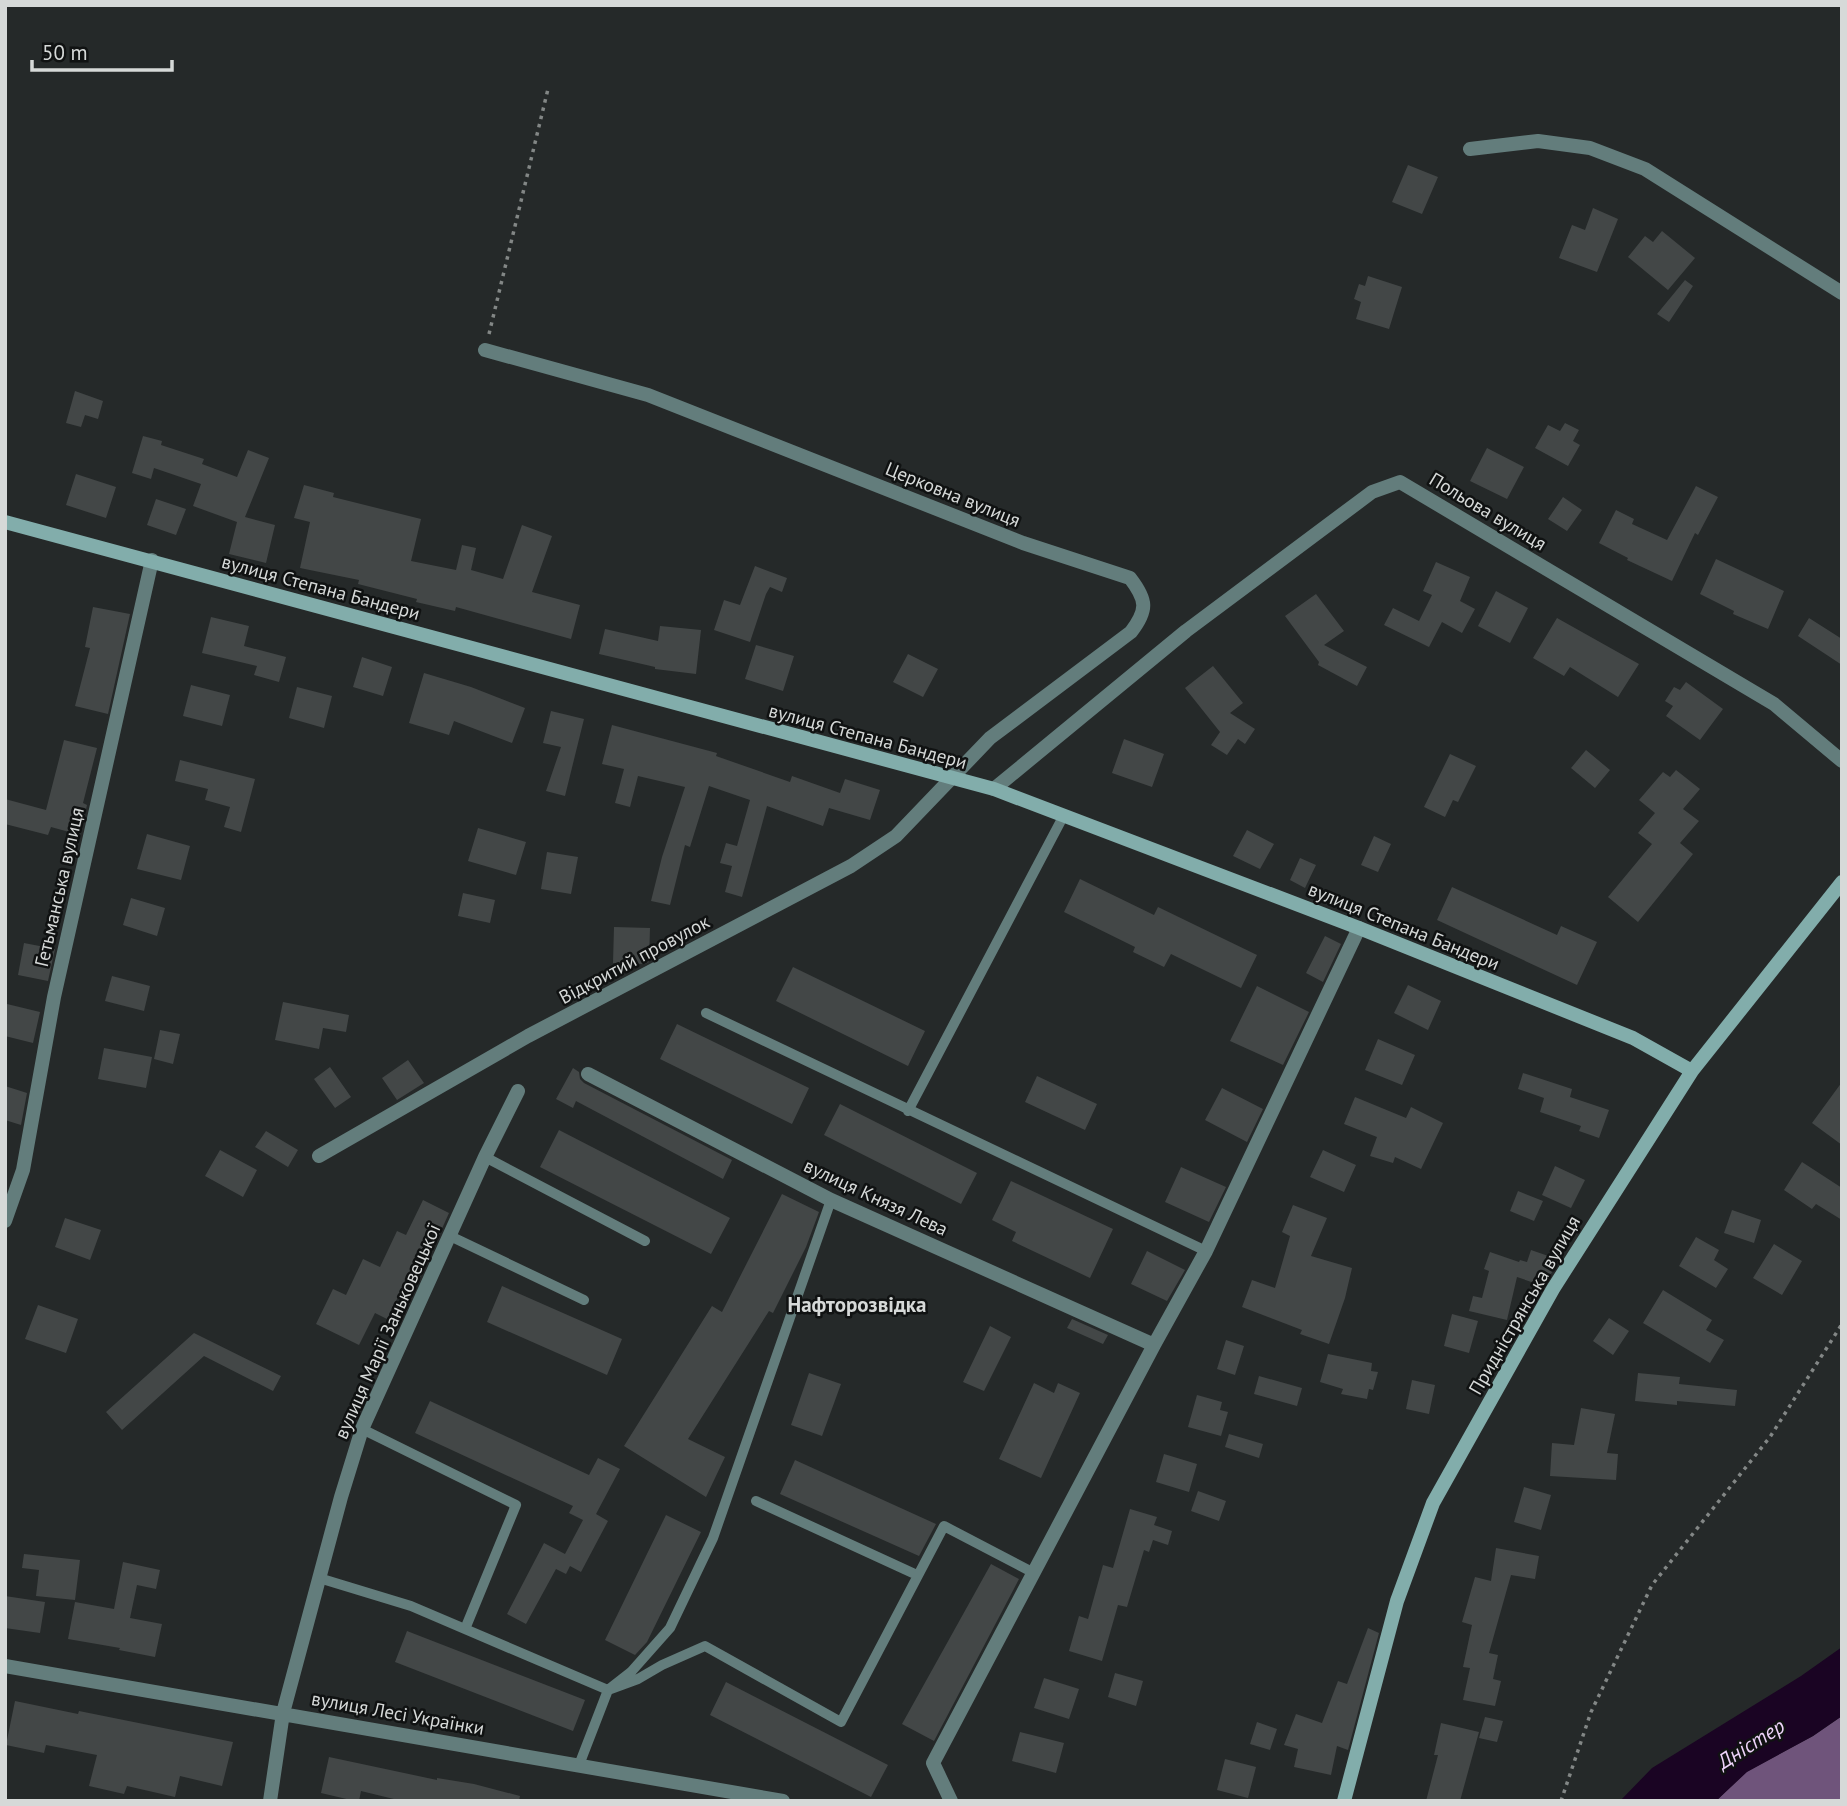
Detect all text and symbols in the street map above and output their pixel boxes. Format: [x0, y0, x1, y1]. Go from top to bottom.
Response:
scale bar [32, 28, 172, 72]
text: 50 m [42, 39, 88, 66]
street label: Церковна вулиця [882, 456, 1024, 532]
street label: Польова вулиця [1425, 467, 1551, 555]
street label: вулиця Степана Бандери [219, 549, 423, 625]
street label: вулиця Степана Бандери [766, 698, 970, 774]
street label: Гетьманська вулиця [29, 805, 89, 969]
street label: вулиця Степана Бандери [1305, 877, 1503, 975]
street label: Відкритий провулок [555, 909, 713, 1009]
street label: вулиця Князя Лева [800, 1153, 952, 1241]
street label: Придністрянська вулиця [1463, 1211, 1585, 1399]
street label: вулиця Марії Заньковецької [329, 1220, 445, 1442]
district label: Нафторозвідка [787, 1291, 927, 1318]
street label: вулиця Лесі Українки [310, 1686, 486, 1740]
water label: Дністер [1710, 1712, 1790, 1776]

